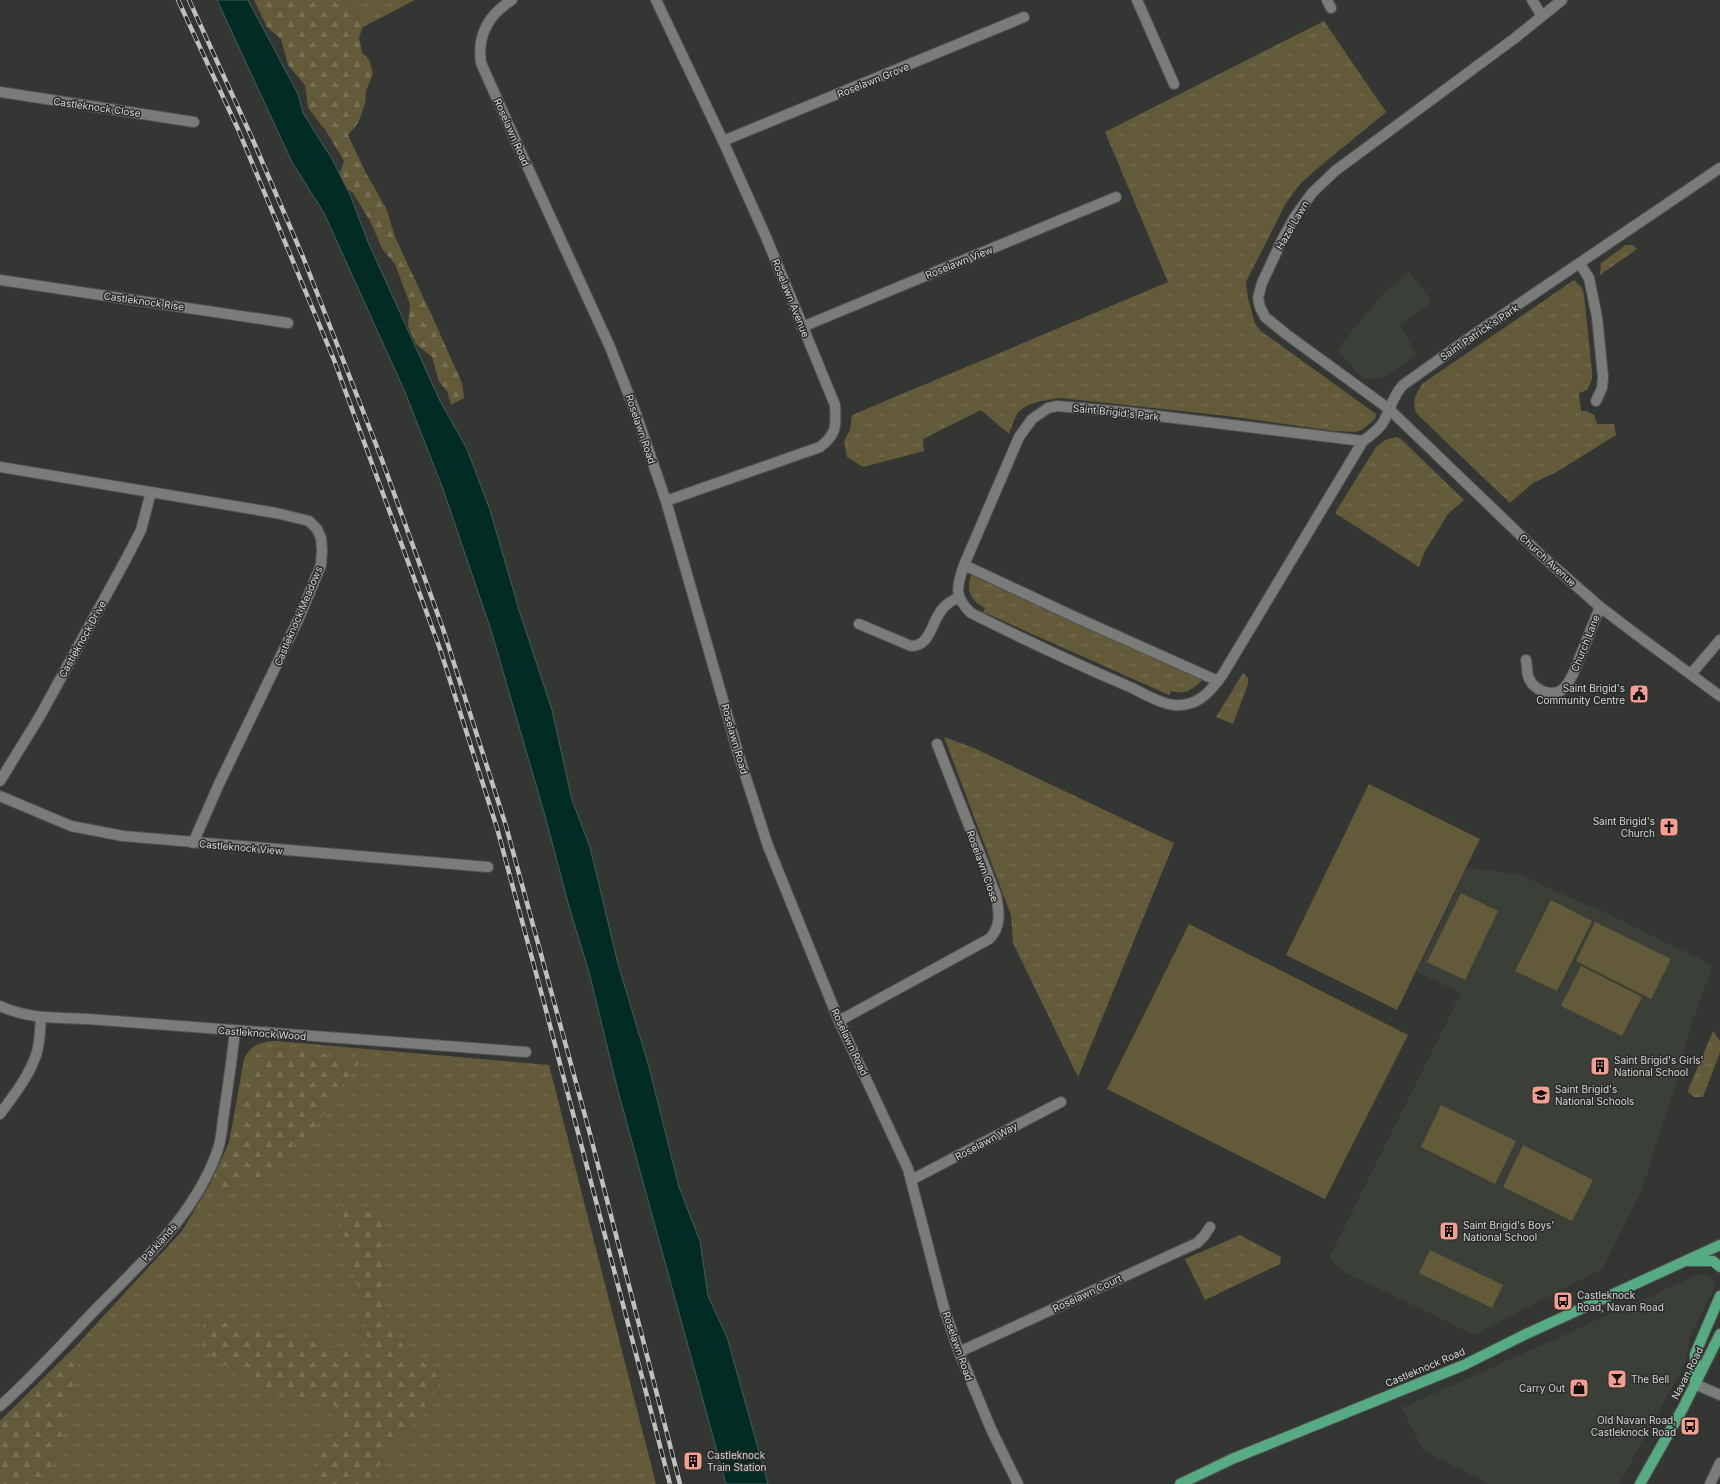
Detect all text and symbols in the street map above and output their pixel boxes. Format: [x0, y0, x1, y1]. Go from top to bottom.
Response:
street label: Roselawn Grove [835, 60, 911, 100]
street label: Castleknock Close [53, 95, 142, 119]
street label: Roselawn Road [492, 96, 532, 168]
street label: Hazel Lawn [1273, 198, 1311, 252]
street label: Roselawn View [924, 243, 994, 281]
street label: Roselawn Avenue [770, 257, 812, 339]
street label: Castleknock Rise [103, 289, 185, 313]
street label: Saint Patrick's Park [1438, 301, 1521, 363]
street label: Roselawn Road [624, 393, 658, 465]
street label: Saint Brigid's Park [1072, 402, 1160, 423]
street label: Church Avenue [1517, 531, 1579, 589]
street label: Castleknock Meadows [272, 564, 324, 668]
street label: Castleknock Drive [56, 598, 108, 679]
street label: Church Lane [1568, 613, 1602, 673]
place label: Saint Brigid's Community Centre [1536, 682, 1625, 706]
public building icon: Saint Brigid's Community Centre [1628, 683, 1650, 705]
street label: Roselawn Road [719, 703, 751, 775]
place label: Saint Brigid's Church [1593, 815, 1655, 839]
church icon: Saint Brigid's Church [1658, 816, 1680, 838]
street label: Roselawn Close [965, 829, 1002, 904]
street label: Castleknock View [198, 837, 284, 857]
street label: Roselawn Road [829, 1007, 871, 1077]
street label: Castleknock Wood [217, 1024, 307, 1042]
place label: Saint Brigid's Girls' National School [1614, 1054, 1704, 1078]
building icon: Saint Brigid's Girls' National School [1589, 1055, 1611, 1077]
place label: Saint Brigid's National Schools [1555, 1083, 1634, 1107]
school or university icon: Saint Brigid's National Schools [1530, 1084, 1552, 1106]
street label: Roselawn Way [953, 1119, 1020, 1162]
place label: Saint Brigid's Boys' National School [1463, 1219, 1554, 1243]
building icon: Saint Brigid's Boys' National School [1438, 1220, 1460, 1242]
street label: Parklands [139, 1221, 179, 1263]
street label: Roselawn Court [1051, 1271, 1124, 1314]
place label: Castleknock Road, Navan Road [1577, 1289, 1664, 1313]
bus stop icon: Castleknock Road, Navan Road [1552, 1290, 1574, 1312]
street label: Roselawn Road [941, 1310, 975, 1382]
street label: Castleknock Road [1383, 1345, 1467, 1389]
street label: Navan Road [1669, 1345, 1705, 1401]
bar icon: The Bell [1606, 1368, 1628, 1390]
place label: The Bell [1631, 1373, 1669, 1385]
shop icon: Carry Out [1568, 1377, 1590, 1399]
place label: Carry Out [1519, 1382, 1566, 1394]
place label: Old Navan Road, Castleknock Road [1591, 1414, 1676, 1438]
bus stop icon: Old Navan Road, Castleknock Road [1679, 1415, 1701, 1437]
place label: Castleknock Train Station [707, 1449, 766, 1473]
building icon: Castleknock Train Station [682, 1450, 704, 1472]

